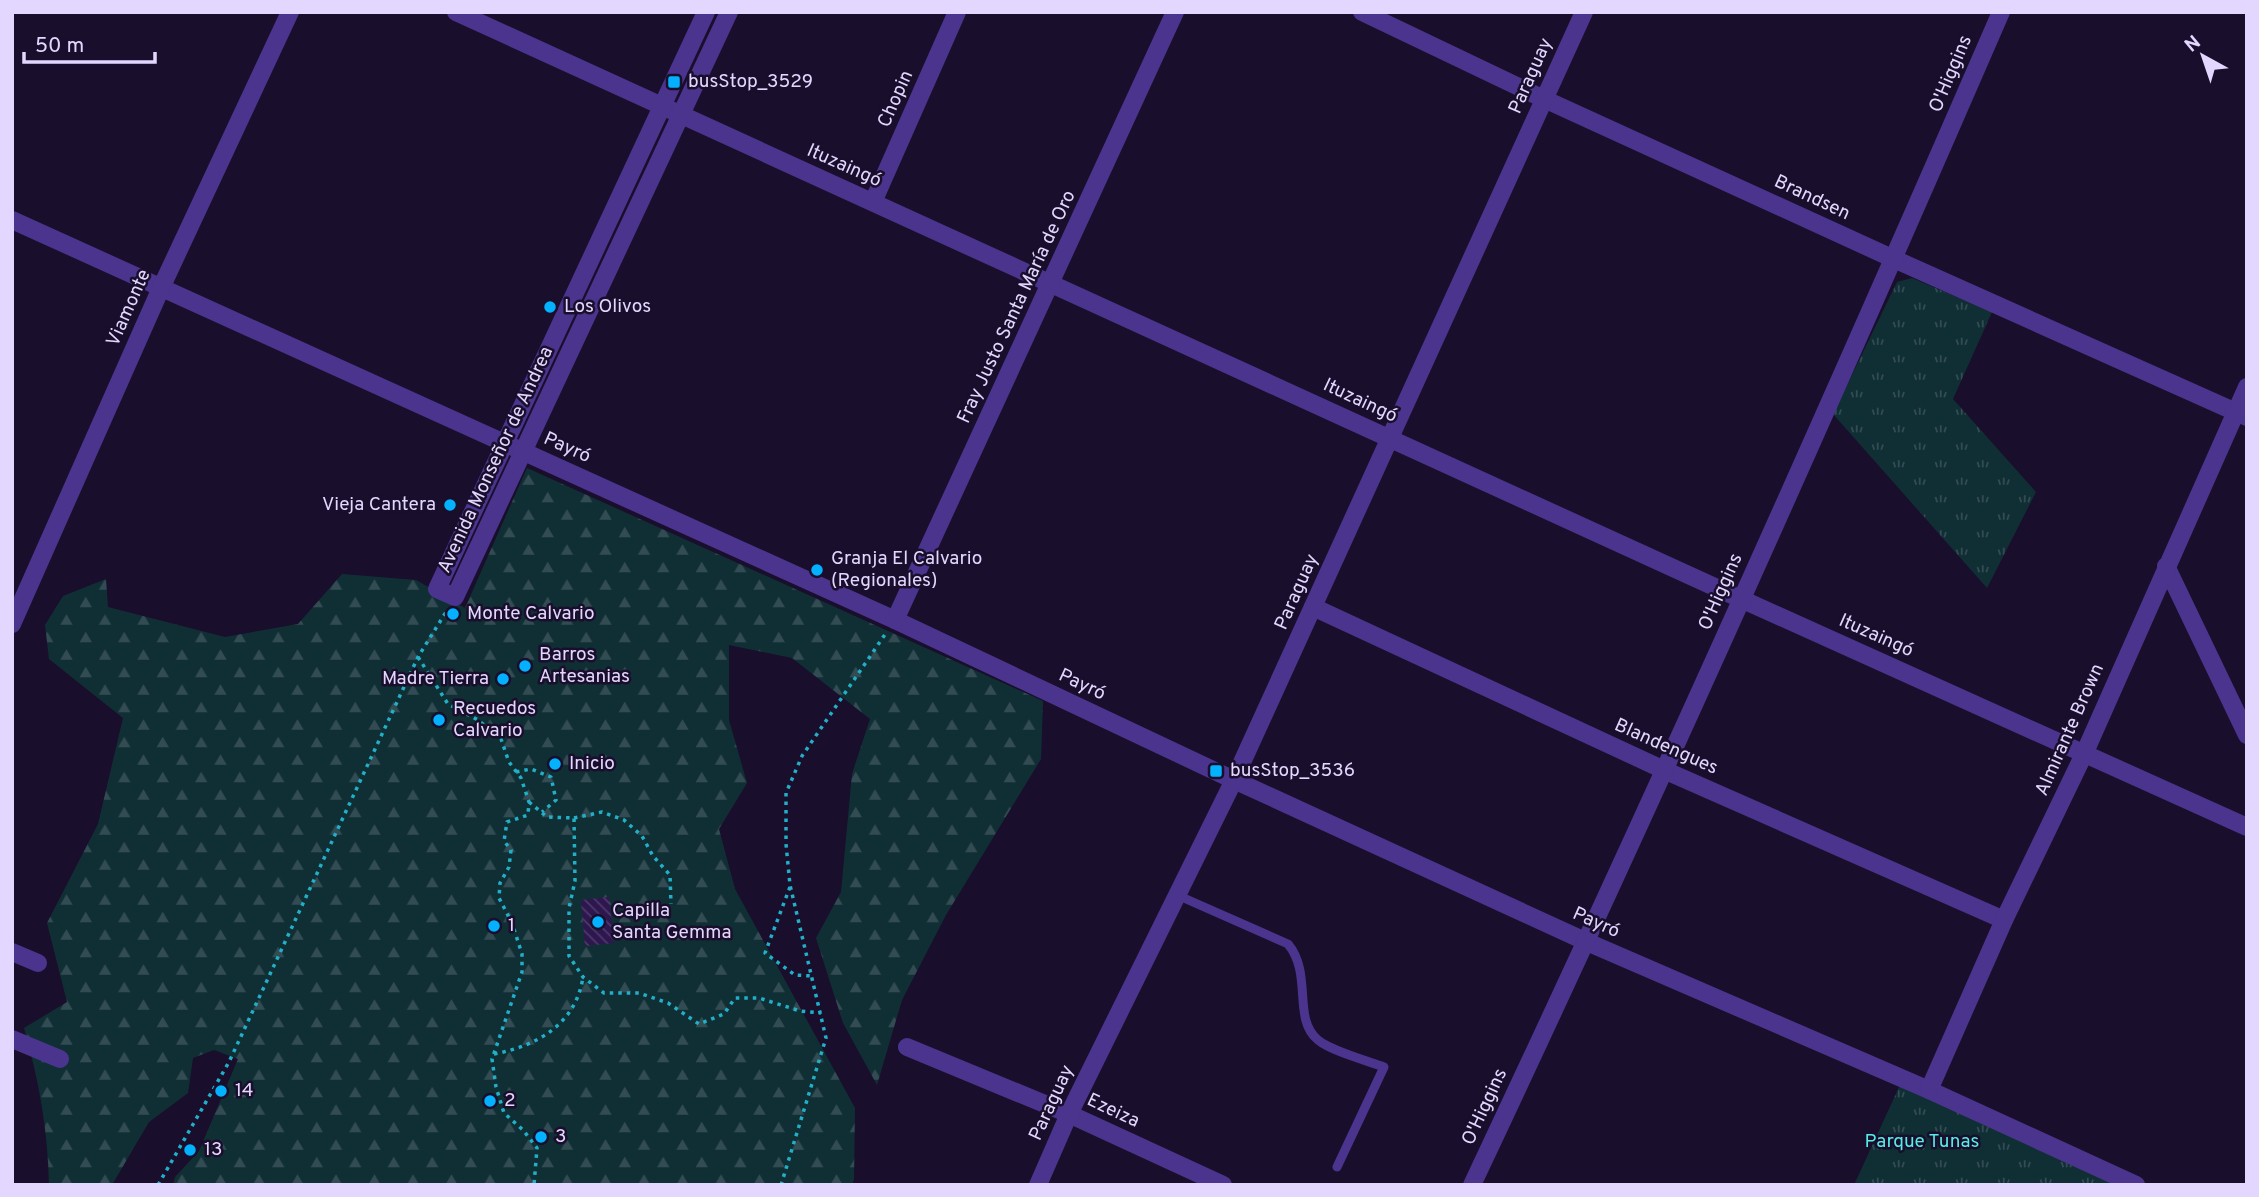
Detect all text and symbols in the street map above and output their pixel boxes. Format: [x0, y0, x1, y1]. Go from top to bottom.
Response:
scale bar [24, 21, 156, 65]
north arrow [2168, 21, 2238, 91]
text: N [2180, 31, 2206, 58]
street label: O'Higgins [1924, 32, 1978, 116]
text: 50 m [35, 33, 84, 60]
street label: Paraguay [1504, 34, 1558, 118]
street label: Chopin [873, 67, 919, 131]
place label: busStop_3529 [688, 70, 813, 94]
marker: busStop_3529 [666, 74, 682, 90]
street label: Ituzaingó [803, 139, 885, 193]
street label: Brandsen [1770, 170, 1854, 226]
street label: Fray Justo Santa María de Oro [952, 187, 1082, 427]
street label: Viamonte [101, 266, 157, 350]
place label: Los Olivos [564, 295, 651, 319]
marker: Los Olivos [542, 299, 558, 315]
street label: Avenida Monseñor de Andrea [433, 343, 559, 577]
street label: Ituzaingó [1319, 373, 1401, 429]
street label: Payró [540, 427, 594, 469]
place label: Vieja Cantera [322, 493, 436, 517]
marker: Vieja Cantera [442, 497, 458, 513]
place label: Granja El Calvario (Regionales) [831, 547, 982, 593]
street label: Paraguay [1270, 550, 1324, 634]
street label: O'Higgins [1693, 550, 1749, 634]
marker: Granja El Calvario (Regionales) [809, 562, 825, 578]
place label: Monte Calvario [467, 602, 595, 626]
marker: Monte Calvario [445, 606, 461, 622]
street label: Ituzaingó [1835, 609, 1917, 663]
place label: Barros Artesanias [539, 643, 630, 689]
marker: Barros Artesanias [517, 658, 533, 674]
street label: Almirante Brown [2030, 660, 2110, 800]
street label: Payró [1055, 664, 1109, 706]
place label: Madre Tierra [382, 667, 489, 691]
marker: Madre Tierra [495, 671, 511, 687]
place label: Recuedos Calvario [453, 697, 536, 743]
marker: Recuedos Calvario [431, 712, 447, 728]
street label: Blandengues [1610, 713, 1722, 781]
place label: Inicio [569, 752, 615, 776]
marker: Inicio [547, 756, 563, 772]
place label: busStop_3536 [1230, 759, 1355, 783]
marker: busStop_3536 [1208, 763, 1224, 779]
place label: Capilla Santa Gemma [612, 899, 732, 945]
street label: Payró [1569, 902, 1623, 944]
place label: 1 [508, 914, 515, 938]
marker: Capilla Santa Gemma [590, 914, 606, 930]
marker: 1 [486, 918, 502, 934]
street label: Paraguay [1024, 1061, 1080, 1145]
street label: O'Higgins [1457, 1065, 1513, 1149]
place label: 14 [235, 1079, 254, 1103]
marker: 14 [213, 1083, 229, 1099]
street label: Ezeiza [1083, 1088, 1143, 1134]
place label: 2 [504, 1089, 516, 1113]
marker: 2 [482, 1093, 498, 1109]
place label: 3 [555, 1125, 566, 1149]
marker: 3 [533, 1129, 549, 1145]
park label: Parque Tunas [1865, 1130, 1979, 1154]
place label: 13 [204, 1138, 223, 1162]
marker: 13 [182, 1142, 198, 1158]

